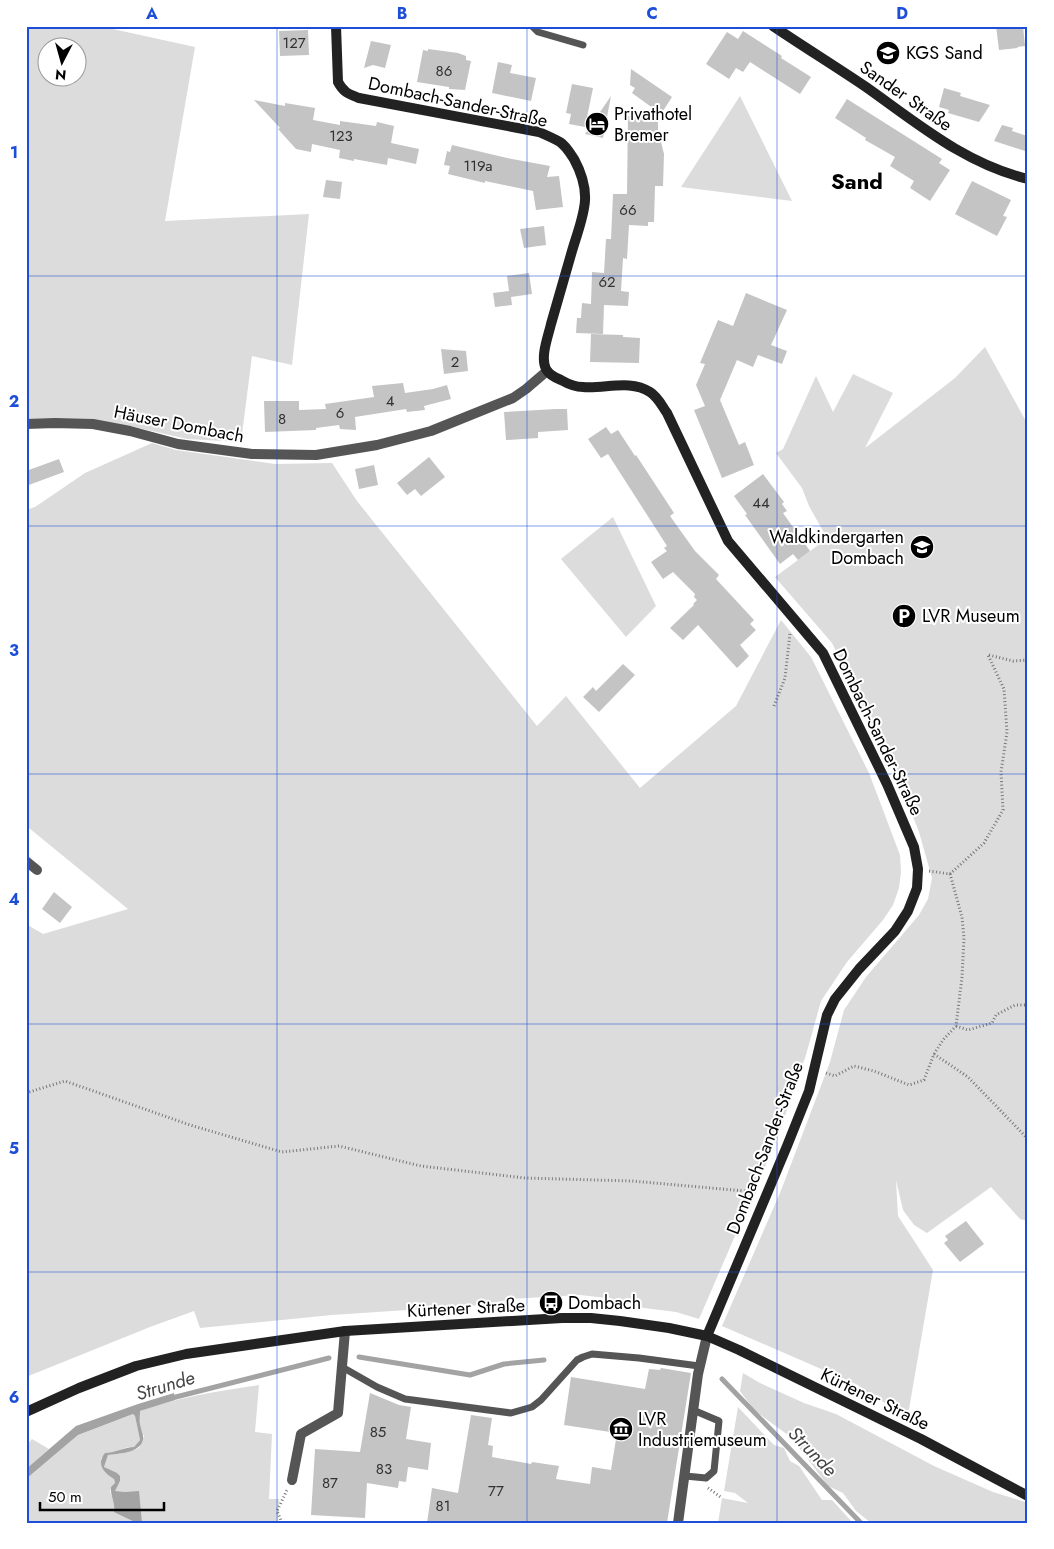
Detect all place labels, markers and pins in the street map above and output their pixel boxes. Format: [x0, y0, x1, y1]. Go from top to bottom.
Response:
school or university icon: KGS Sand [875, 40, 901, 66]
place label: KGS Sand [906, 40, 983, 66]
place label: Privathotel Bremer [614, 101, 692, 148]
hotel icon: Privathotel Bremer [584, 111, 610, 137]
place label: Waldkindergarten Dombach [769, 524, 904, 571]
school or university icon: Waldkindergarten Dombach [909, 534, 935, 560]
parking icon: LVR Museum [891, 603, 917, 629]
place label: LVR Museum [922, 603, 1020, 629]
bus stop icon: Dombach [538, 1290, 564, 1316]
place label: Dombach [568, 1290, 641, 1316]
place label: LVR Industriemuseum [638, 1406, 767, 1453]
museum icon: LVR Industriemuseum [608, 1416, 634, 1442]

